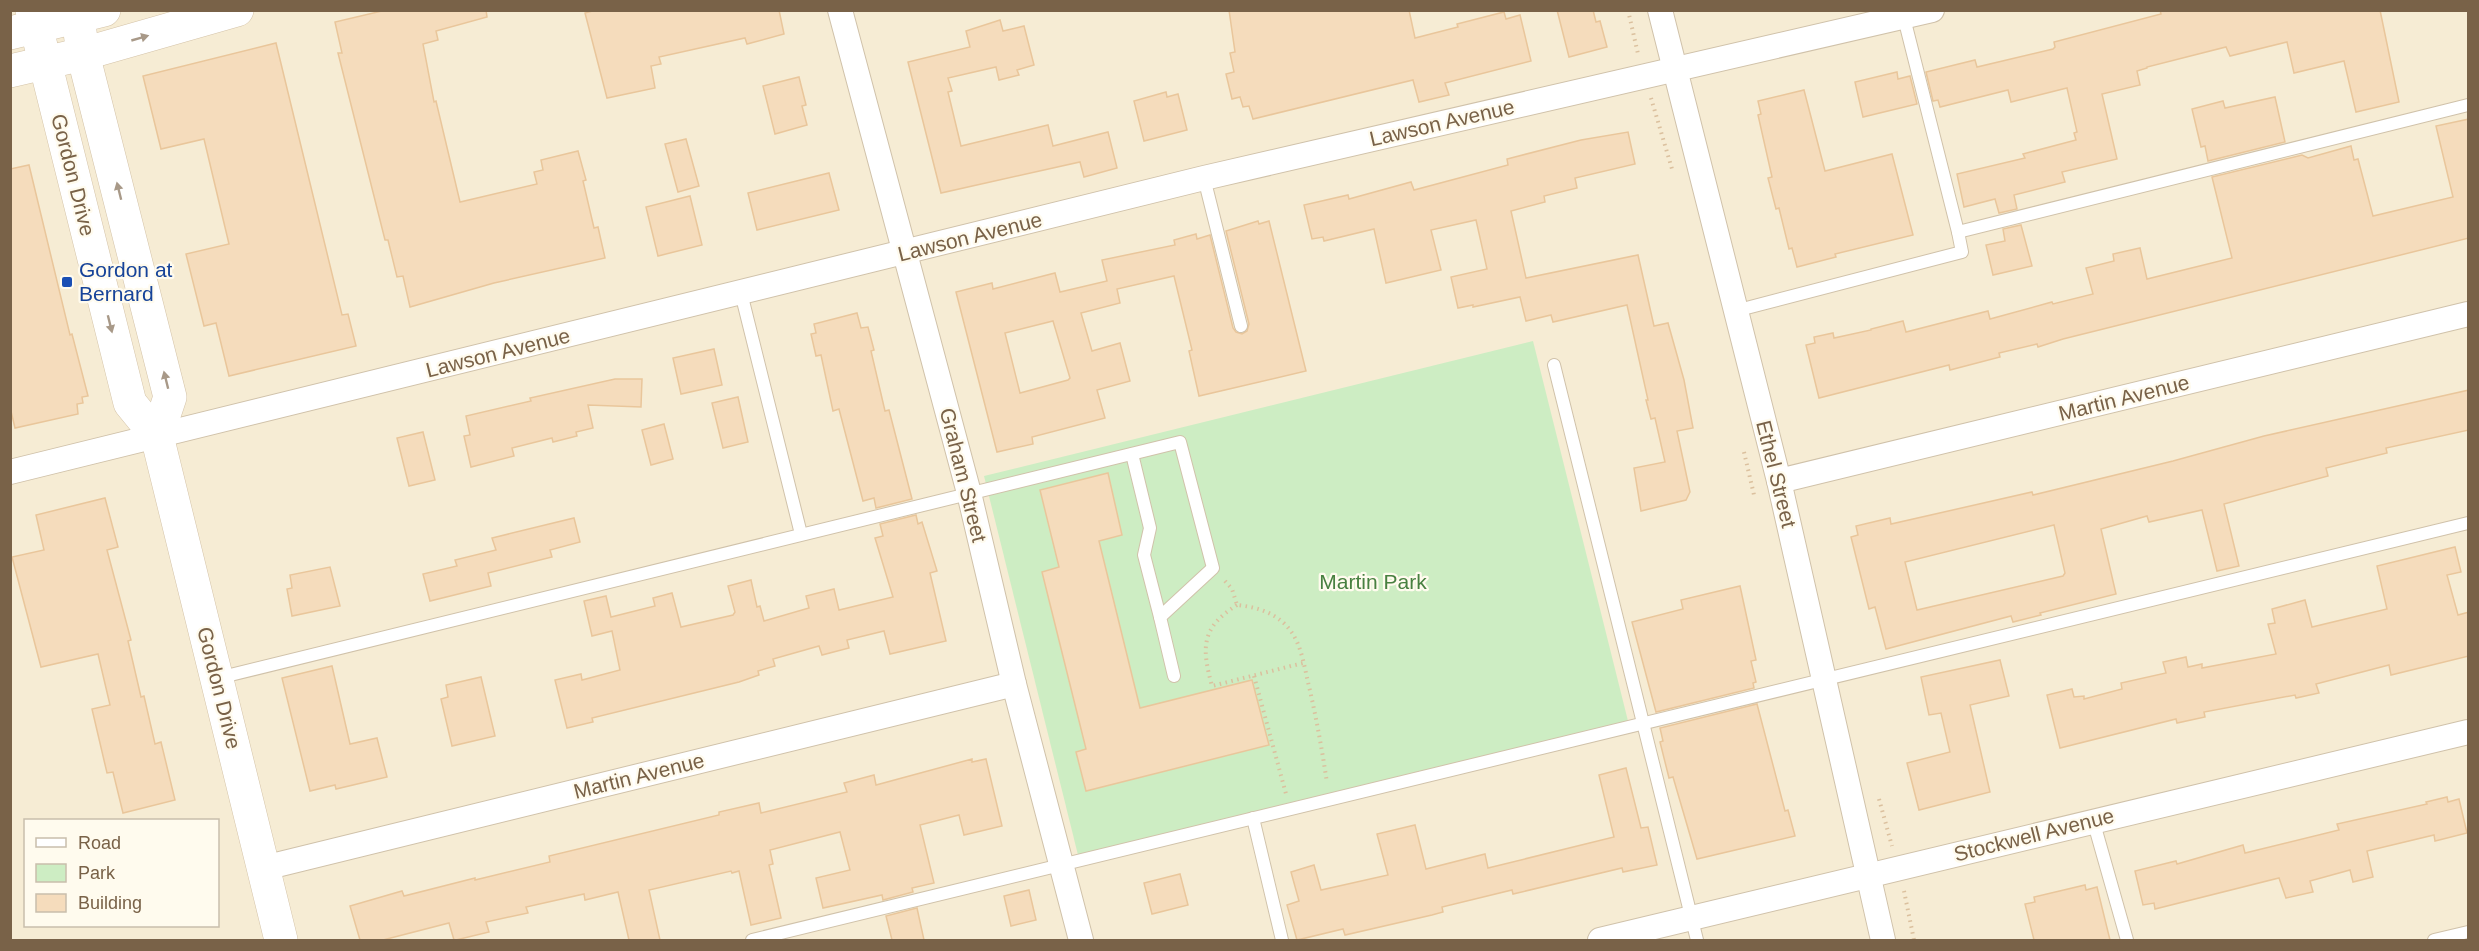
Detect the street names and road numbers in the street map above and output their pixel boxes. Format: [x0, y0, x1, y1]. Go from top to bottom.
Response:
street label: Lawson Avenue [1367, 95, 1517, 150]
street label: Gordon Drive [47, 112, 100, 238]
street label: Lawson Avenue [895, 207, 1044, 266]
street label: Lawson Avenue [423, 323, 572, 382]
street label: Martin Avenue [2056, 370, 2192, 425]
street label: Graham Street [936, 405, 991, 545]
street label: Ethel Street [1752, 418, 1801, 530]
street label: Gordon Drive [193, 625, 246, 751]
street label: Martin Avenue [571, 748, 707, 803]
street label: Stockwell Avenue [1951, 803, 2116, 866]

